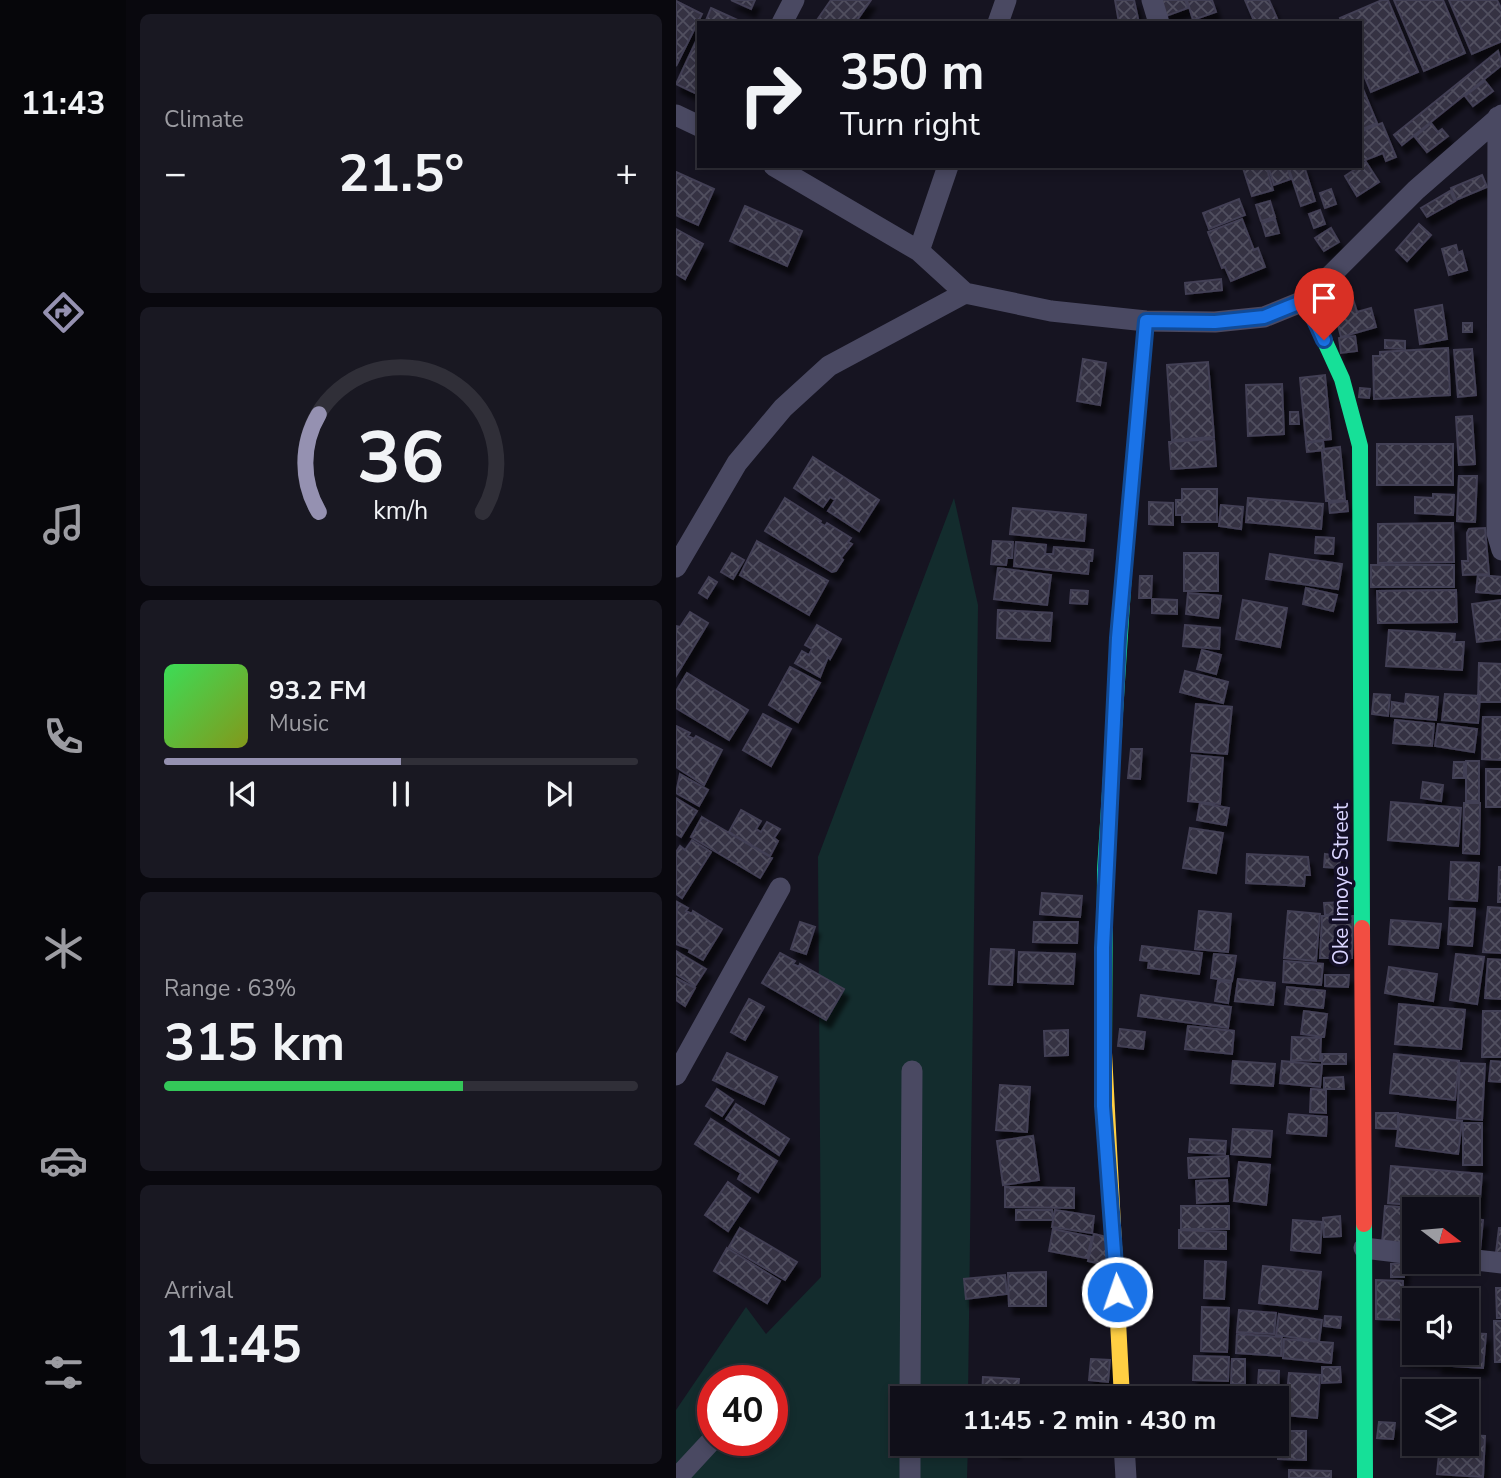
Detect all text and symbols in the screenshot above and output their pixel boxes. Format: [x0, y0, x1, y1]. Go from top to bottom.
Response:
text: 350 m [840, 39, 984, 106]
icon: right [725, 49, 816, 140]
text: 11:43 [21, 82, 105, 125]
text: Turn right [840, 103, 980, 146]
text: Climate [164, 104, 244, 135]
text: 21.5° [338, 138, 464, 209]
text: − [164, 148, 187, 199]
text: + [615, 148, 638, 199]
pin [1294, 268, 1354, 340]
icon: arrive [1305, 279, 1343, 317]
icon: directions [39, 288, 88, 337]
text: 36 [357, 409, 445, 509]
text: km/h [373, 494, 429, 528]
icon: music [39, 500, 88, 549]
text: 93.2 FM [269, 673, 366, 708]
text: Music [269, 708, 329, 739]
icon: phone [39, 712, 88, 761]
icon: previous [224, 775, 262, 813]
icon: pause [382, 775, 420, 813]
icon: next [540, 775, 578, 813]
street label: Oke Imoye Street [1327, 802, 1355, 965]
icon: climate [39, 924, 88, 973]
text: Range · 63% [164, 973, 296, 1004]
text: 315 km [164, 1007, 345, 1078]
icon: car [39, 1136, 88, 1185]
north arrow [1402, 1197, 1479, 1274]
map controls [1402, 1197, 1479, 1456]
position arrow [1080, 1255, 1154, 1329]
text: Arrival [164, 1275, 233, 1306]
button: sound [1402, 1288, 1479, 1365]
text: 11:45 [164, 1309, 302, 1380]
icon: filters [39, 1348, 88, 1397]
speed limit sign: 40 [697, 1365, 788, 1456]
button: layers [1402, 1379, 1479, 1456]
text: 11:45 · 2 min · 430 m [963, 1403, 1216, 1438]

